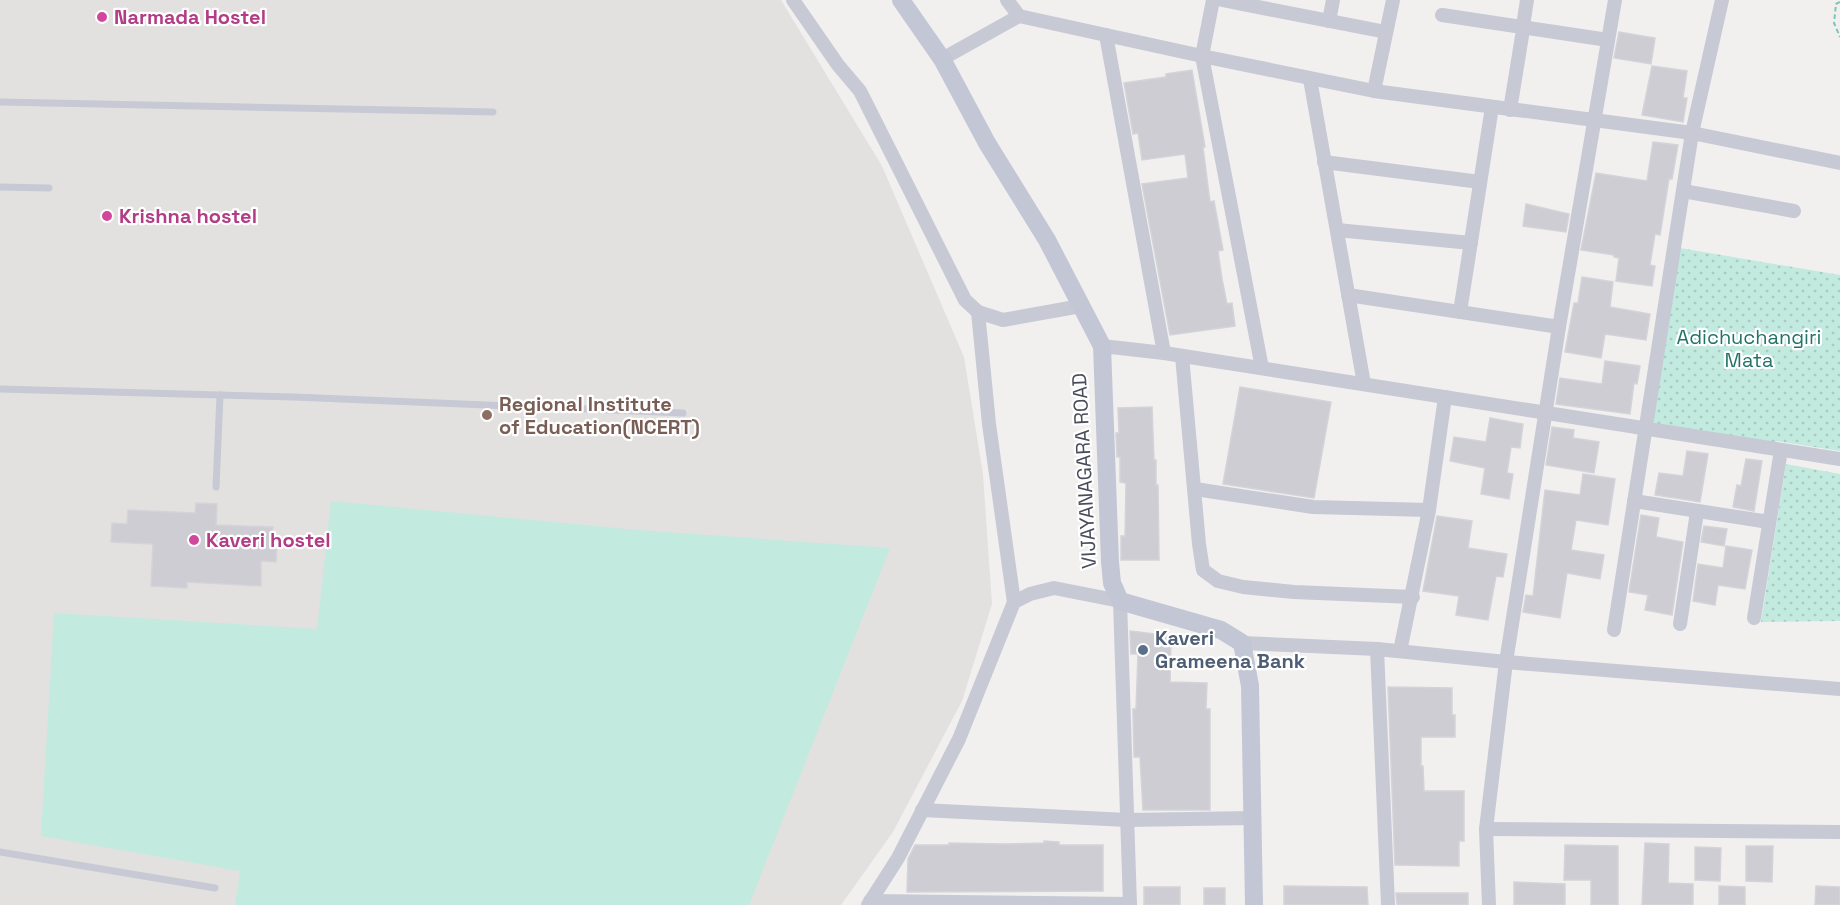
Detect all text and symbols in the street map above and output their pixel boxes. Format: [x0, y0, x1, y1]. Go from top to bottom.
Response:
place label: Narmada Hostel [114, 4, 266, 30]
marker: Narmada Hostel [95, 10, 109, 24]
place label: Krishna hostel [119, 203, 257, 229]
marker: Krishna hostel [100, 209, 114, 223]
park label: Adichuchangiri Mata [1677, 324, 1821, 373]
street label: VIJAYANAGARA ROAD [1066, 372, 1102, 570]
place label: Regional Institute of Education(NCERT) [499, 391, 700, 440]
marker: Regional Institute of Education(NCERT) [480, 408, 494, 422]
place label: Kaveri hostel [206, 527, 331, 553]
marker: Kaveri hostel [187, 533, 201, 547]
place label: Kaveri Grameena Bank [1155, 625, 1305, 674]
marker: Kaveri Grameena Bank [1136, 643, 1150, 657]

